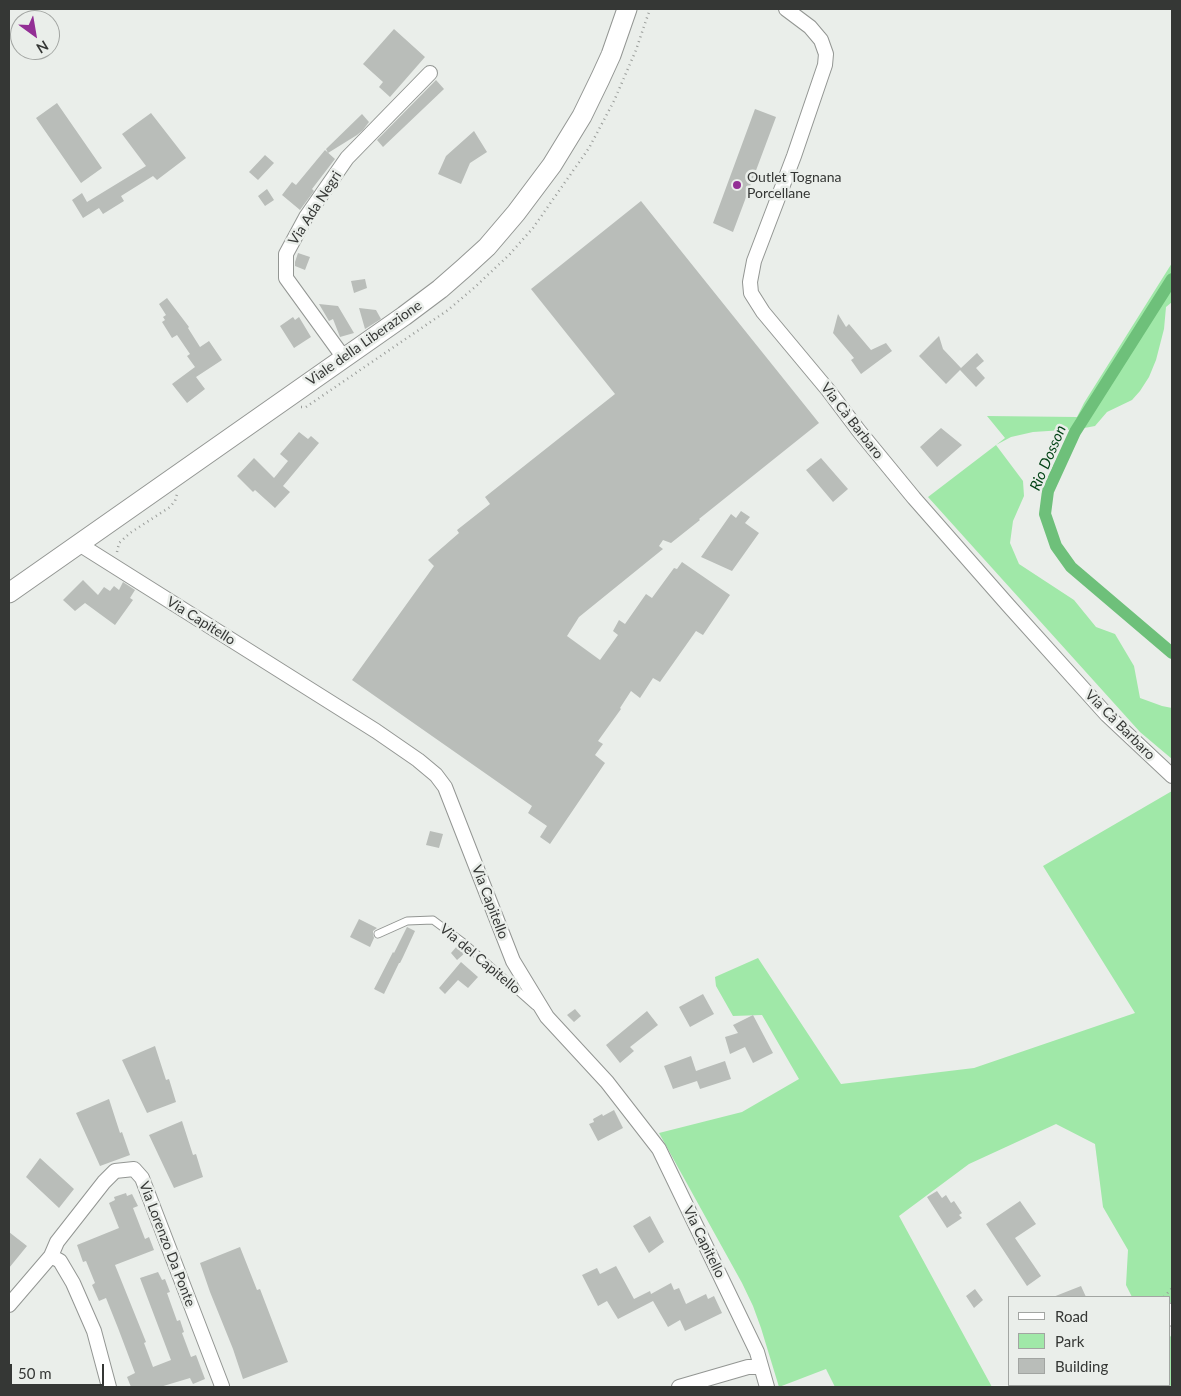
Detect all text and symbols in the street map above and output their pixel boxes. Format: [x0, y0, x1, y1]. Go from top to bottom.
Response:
north arrow [10, 10, 60, 60]
text: N [34, 37, 52, 57]
street label: Via Ada Negri [285, 168, 345, 248]
place label: Outlet Tognana Porcellane [747, 169, 841, 202]
marker: Outlet Tognana Porcellane [731, 179, 743, 191]
street label: Viale della Liberazione [303, 297, 425, 389]
street label: Via Cà Barbaro [817, 380, 887, 462]
water label: Rio Dosson [1026, 423, 1070, 493]
street label: Via Capitello [164, 593, 238, 649]
street label: Via Cà Barbaro [1082, 687, 1158, 763]
street label: Via Capitello [468, 863, 512, 941]
street label: Via del Capitello [436, 920, 524, 998]
street label: Via Lorenzo Da Ponte [135, 1179, 199, 1309]
street label: Via Capitello [679, 1203, 729, 1281]
legend [1008, 1296, 1171, 1386]
text: Road [1055, 1307, 1088, 1325]
text: Park [1055, 1332, 1084, 1350]
scale bar [12, 1354, 106, 1386]
text: Building [1055, 1357, 1108, 1375]
text: 50 m [18, 1364, 52, 1382]

